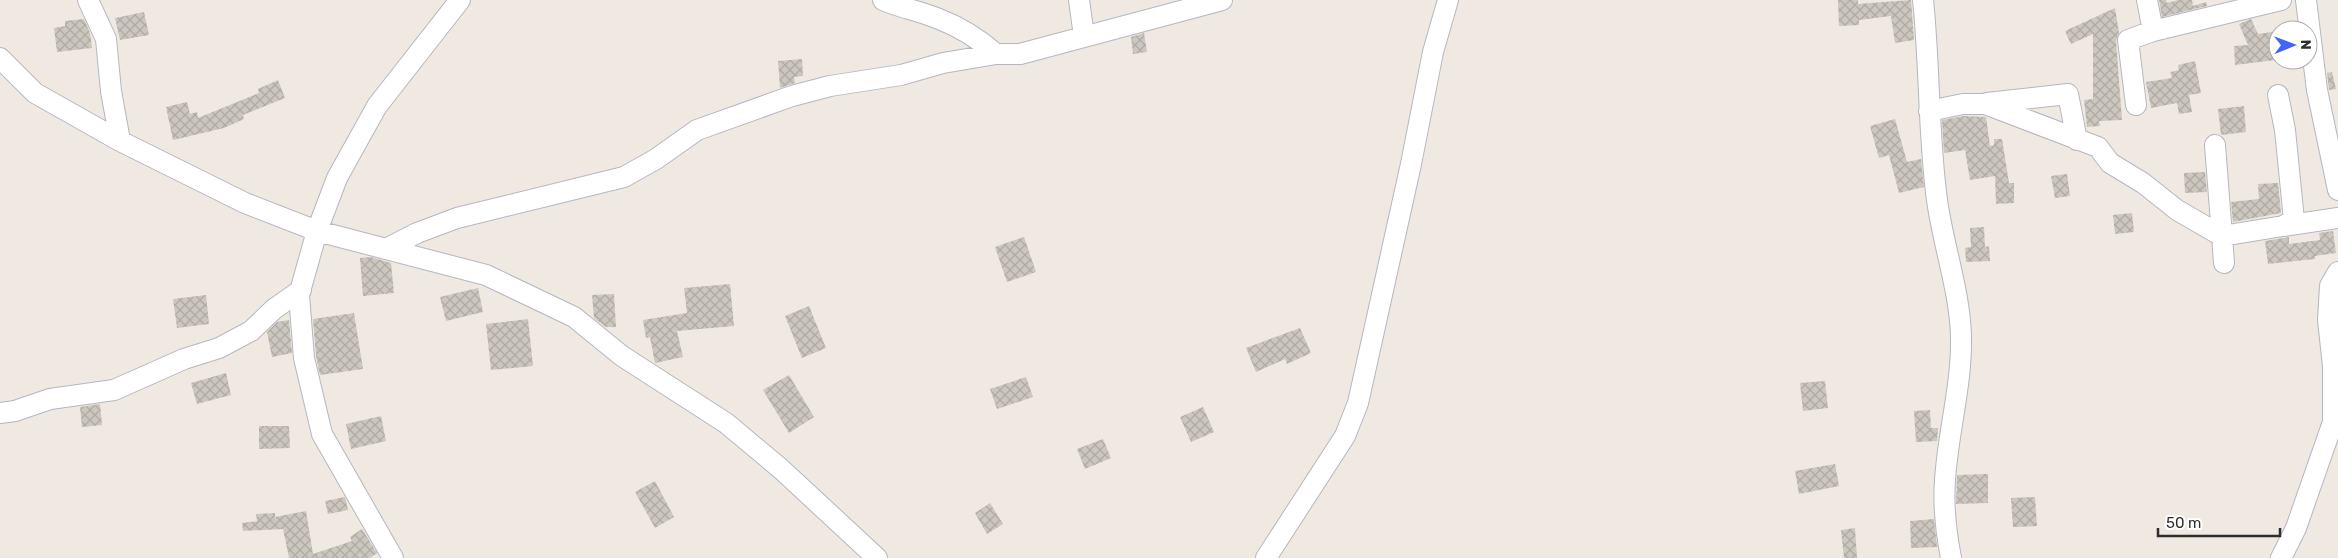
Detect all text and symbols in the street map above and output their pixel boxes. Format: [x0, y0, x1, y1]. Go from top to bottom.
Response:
north arrow [2268, 20, 2318, 70]
text: N [2297, 40, 2314, 50]
scale bar [2158, 506, 2280, 538]
text: 50 m [2166, 514, 2201, 532]

